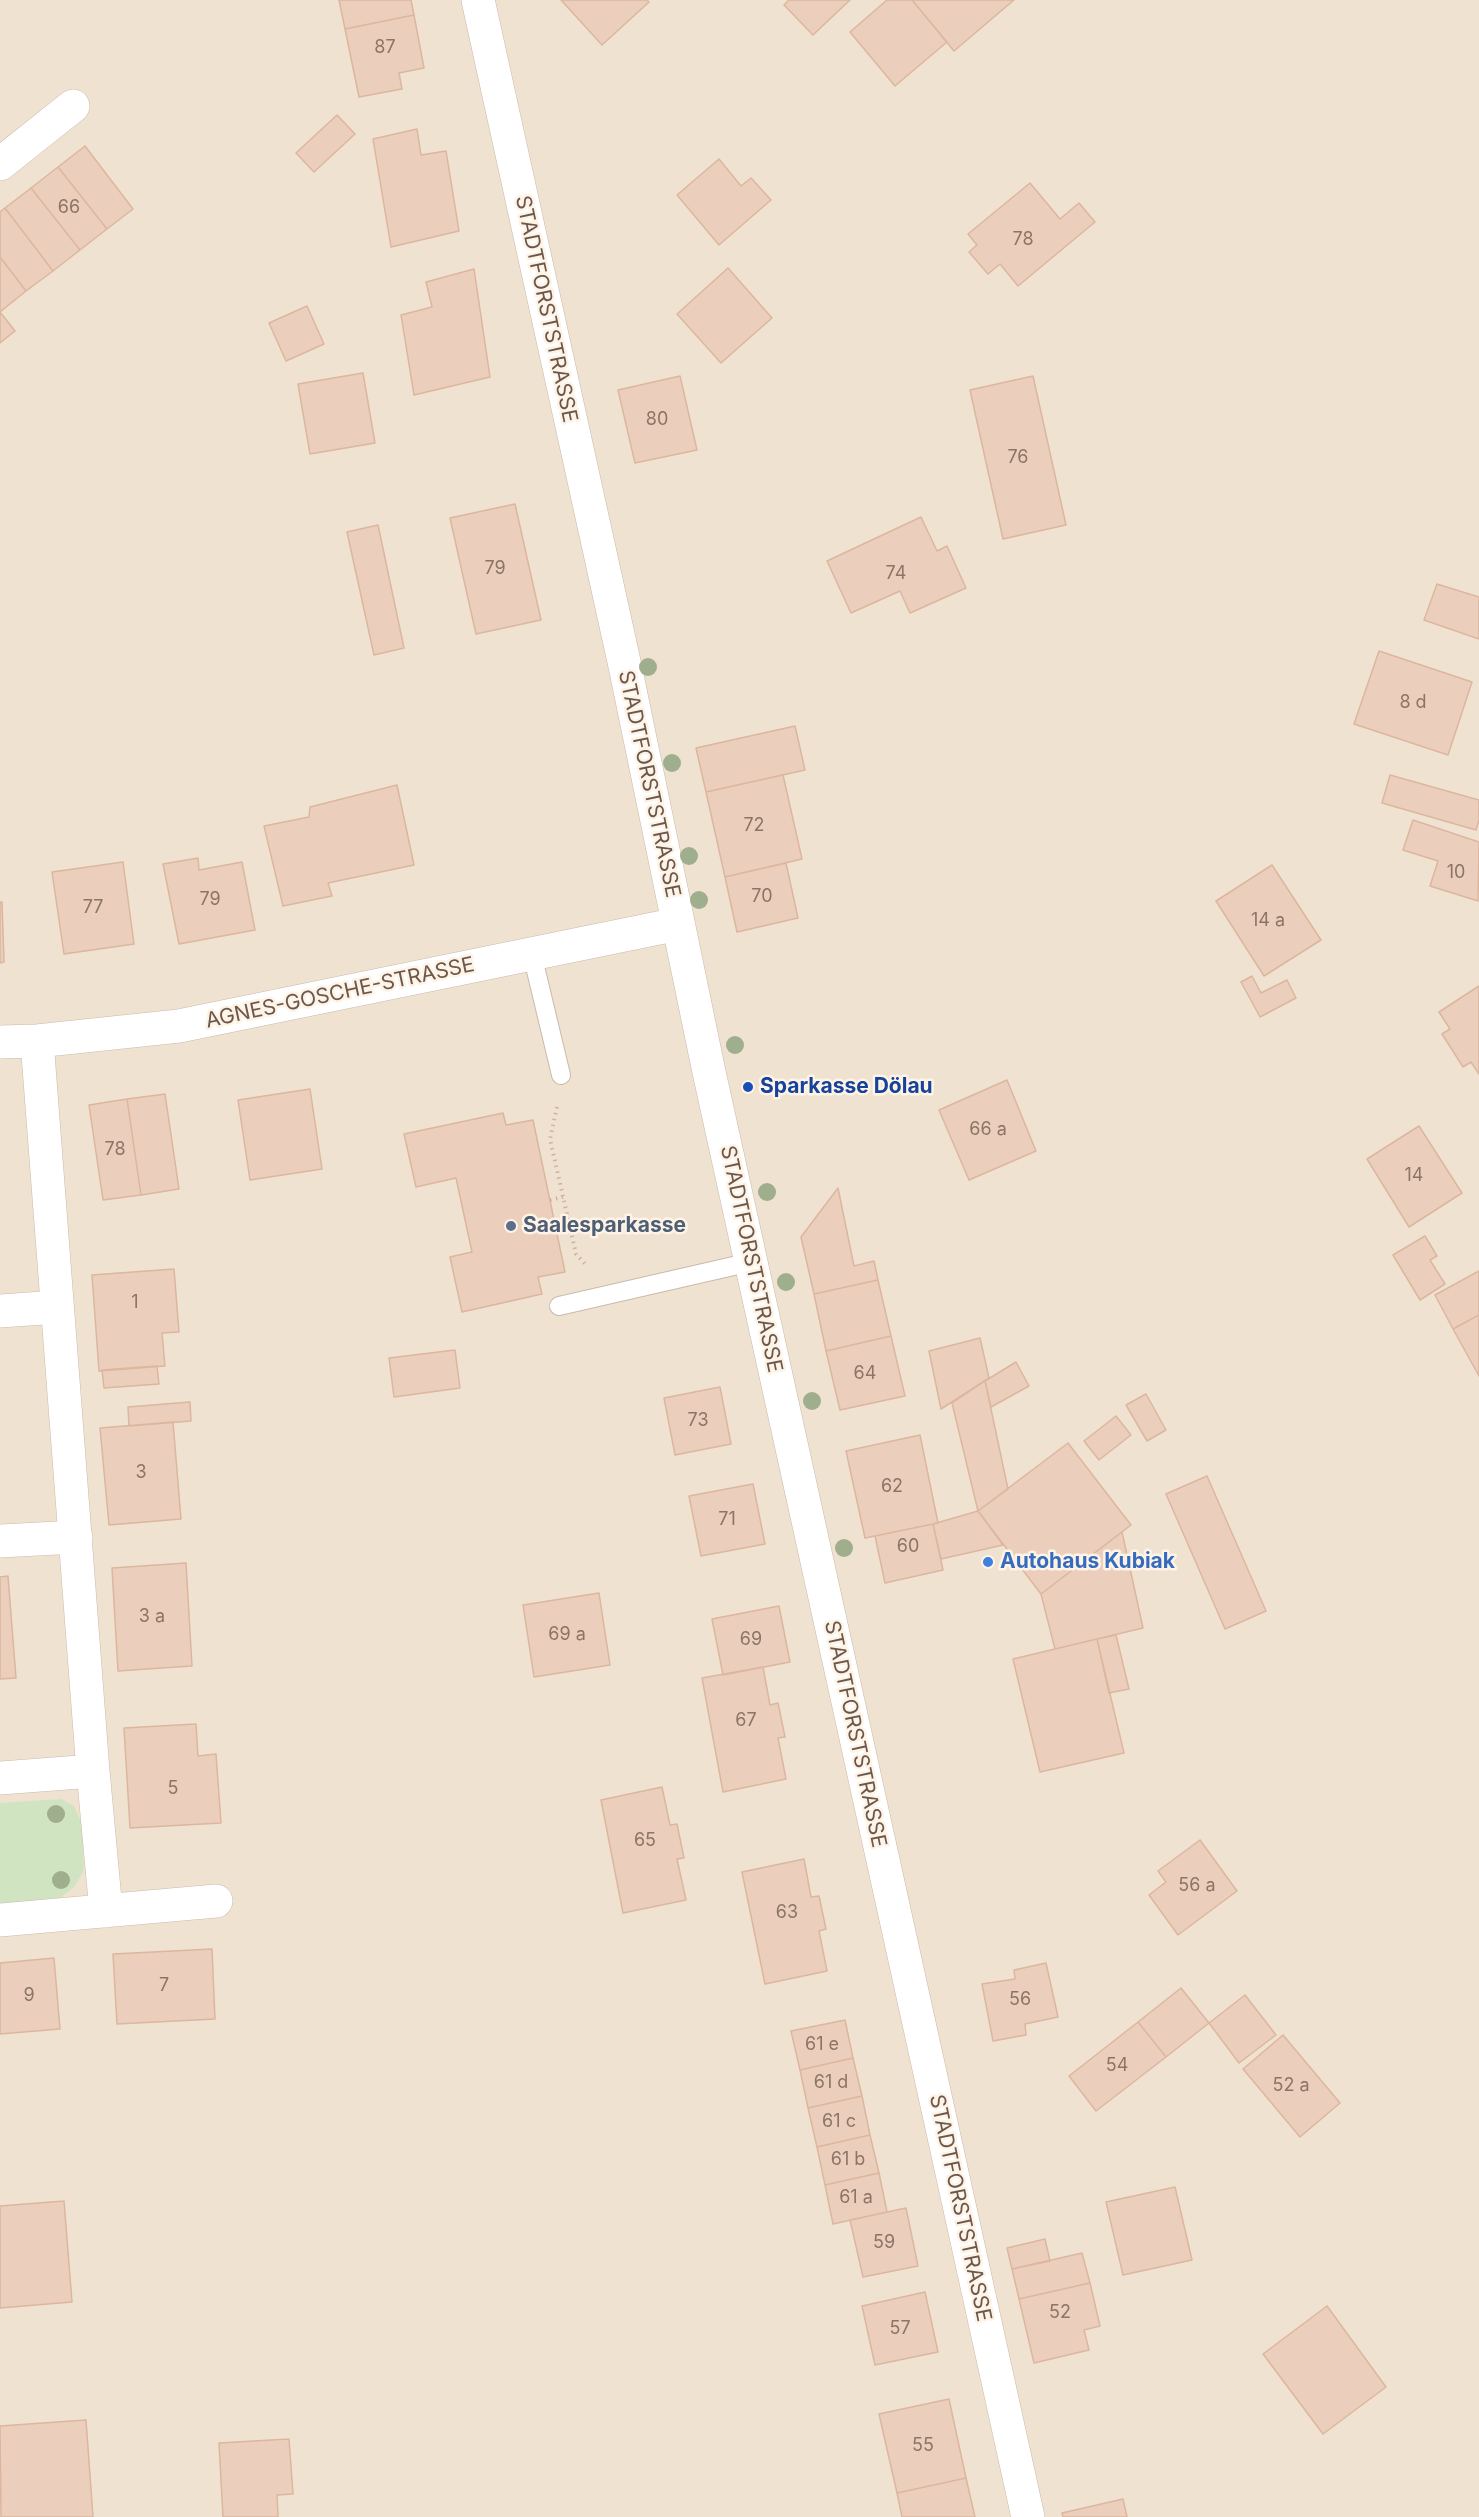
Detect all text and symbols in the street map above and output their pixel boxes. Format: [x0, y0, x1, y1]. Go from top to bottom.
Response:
house number: 87 [374, 37, 396, 59]
street label: STADTFORSTSTRASSE [510, 193, 582, 425]
house number: 66 [58, 197, 80, 219]
house number: 78 [1012, 229, 1034, 251]
house number: 80 [646, 409, 668, 431]
house number: 76 [1007, 447, 1029, 469]
house number: 79 [484, 558, 506, 580]
house number: 74 [886, 563, 906, 585]
street label: STADTFORSTSTRASSE [613, 668, 685, 900]
house number: 8 d [1399, 692, 1427, 714]
house number: 72 [743, 815, 765, 837]
house number: 10 [1447, 862, 1465, 884]
house number: 70 [751, 886, 773, 908]
house number: 79 [199, 889, 221, 911]
house number: 77 [83, 897, 103, 919]
house number: 14 a [1251, 910, 1285, 932]
street label: AGNES-GOSCHE-STRASSE [203, 952, 477, 1034]
place label: Sparkasse Dölau [760, 1074, 933, 1100]
marker: Sparkasse Dölau [741, 1080, 755, 1094]
house number: 66 a [969, 1119, 1007, 1141]
house number: 78 [104, 1139, 126, 1161]
street label: STADTFORSTSTRASSE [715, 1143, 787, 1375]
house number: 14 [1405, 1165, 1423, 1187]
place label: Saalesparkasse [523, 1213, 686, 1239]
marker: Saalesparkasse [504, 1219, 518, 1233]
house number: 1 [131, 1292, 139, 1314]
house number: 64 [854, 1363, 876, 1385]
house number: 73 [687, 1410, 709, 1432]
house number: 3 [135, 1462, 147, 1484]
house number: 62 [881, 1476, 903, 1498]
house number: 71 [718, 1509, 736, 1531]
house number: 60 [897, 1536, 919, 1558]
place label: Autohaus Kubiak [1000, 1549, 1175, 1575]
marker: Autohaus Kubiak [981, 1555, 995, 1569]
house number: 3 a [139, 1606, 165, 1628]
street label: STADTFORSTSTRASSE [819, 1618, 891, 1850]
house number: 69 a [548, 1624, 586, 1646]
house number: 69 [740, 1629, 762, 1651]
house number: 67 [735, 1710, 757, 1732]
house number: 5 [168, 1778, 178, 1800]
house number: 65 [634, 1830, 656, 1852]
house number: 56 a [1178, 1875, 1216, 1897]
house number: 63 [776, 1902, 798, 1924]
house number: 7 [159, 1975, 169, 1997]
house number: 9 [23, 1985, 35, 2007]
house number: 56 [1009, 1989, 1031, 2011]
house number: 61 e [805, 2034, 839, 2056]
house number: 54 [1106, 2055, 1128, 2077]
house number: 61 d [814, 2072, 848, 2094]
house number: 52 a [1272, 2075, 1310, 2097]
street label: STADTFORSTSTRASSE [924, 2092, 996, 2324]
house number: 61 c [822, 2111, 856, 2133]
house number: 61 b [831, 2149, 865, 2171]
house number: 61 a [839, 2187, 873, 2209]
house number: 59 [873, 2232, 895, 2254]
house number: 52 [1049, 2302, 1071, 2324]
house number: 57 [889, 2318, 911, 2340]
house number: 55 [912, 2435, 934, 2457]

